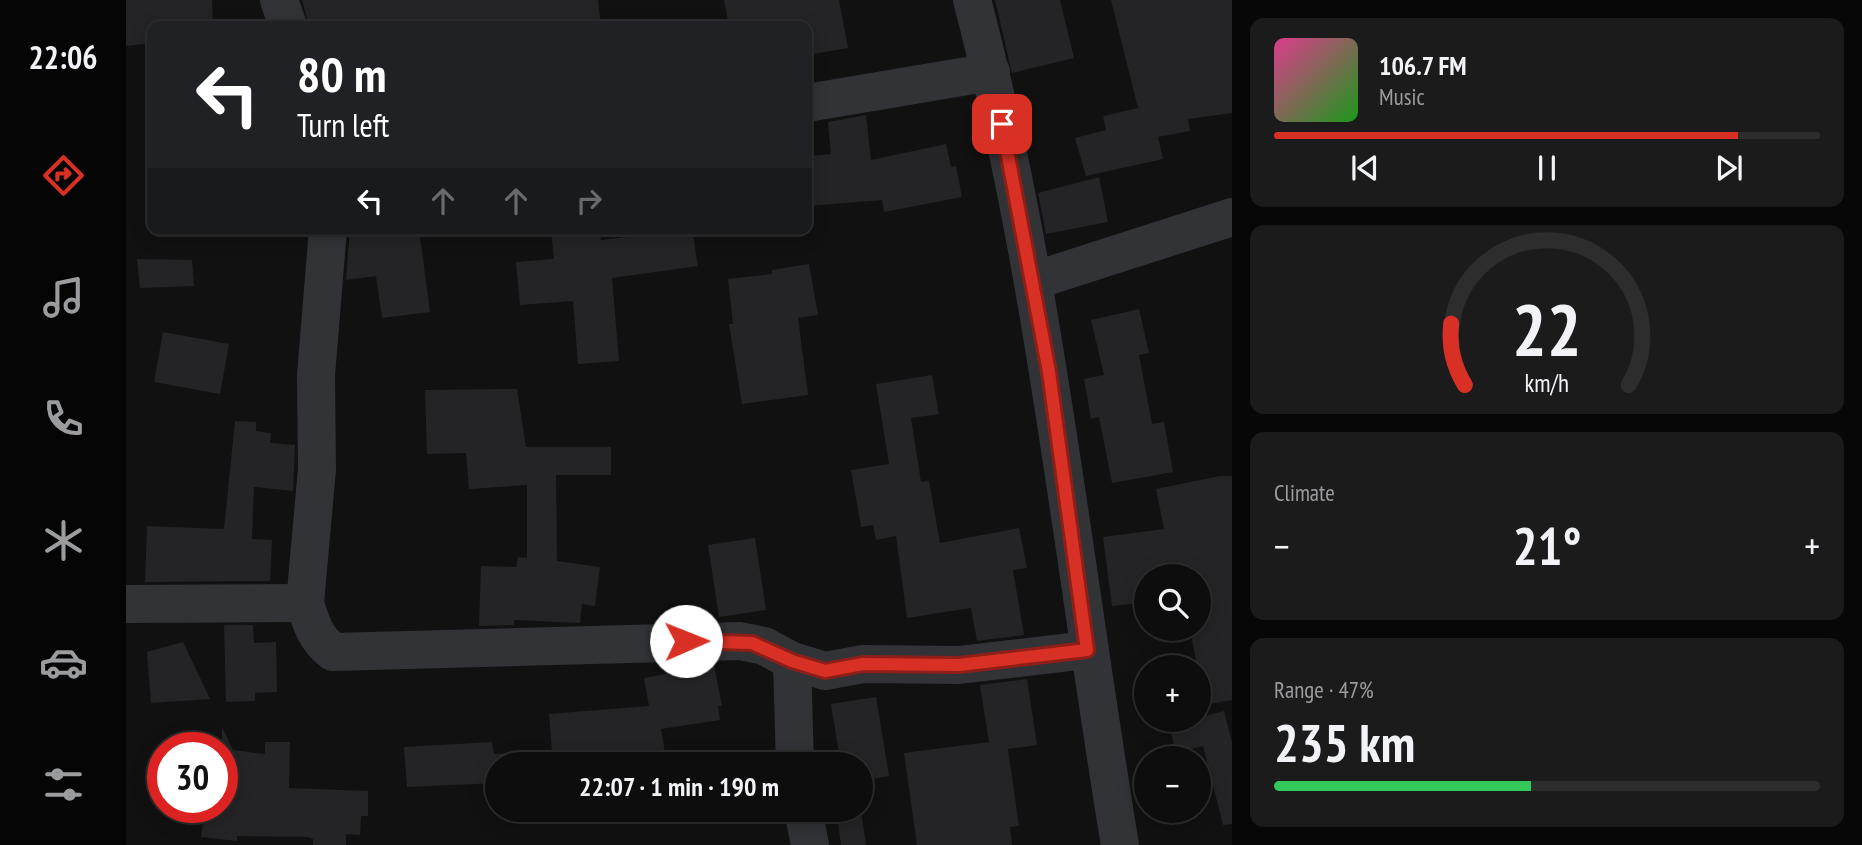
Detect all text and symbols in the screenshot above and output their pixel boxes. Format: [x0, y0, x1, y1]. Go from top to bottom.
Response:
text: 22:06 [28, 36, 98, 78]
text: 80 m [297, 42, 386, 106]
icon: left [182, 49, 273, 140]
text: 106.7 FM [1379, 49, 1467, 82]
text: Music [1379, 82, 1425, 111]
pin [972, 94, 1032, 154]
text: Turn left [297, 104, 389, 146]
icon: arrive [983, 105, 1021, 143]
icon: previous [1346, 149, 1384, 187]
icon: pause [1528, 149, 1566, 187]
icon: next [1710, 149, 1748, 187]
icon: directions [39, 151, 88, 200]
icon: left [351, 182, 389, 220]
icon: ahead [424, 182, 462, 220]
icon: ahead [497, 182, 535, 220]
icon: right [570, 182, 608, 220]
icon: music [39, 273, 88, 322]
text: 22 [1512, 282, 1582, 376]
text: km/h [1525, 367, 1569, 399]
icon: phone [39, 394, 88, 443]
text: Climate [1274, 478, 1335, 507]
text: 21° [1513, 512, 1581, 579]
icon: climate [39, 516, 88, 565]
text: − [1274, 521, 1290, 570]
text: + [1804, 521, 1820, 570]
map controls [1134, 564, 1211, 823]
button: search [1134, 564, 1211, 641]
position arrow [649, 604, 723, 678]
icon: car [39, 638, 88, 687]
button: + [1134, 655, 1211, 732]
text: Range · 47% [1274, 675, 1374, 704]
text: 235 km [1274, 709, 1415, 776]
speed limit sign: 30 [147, 732, 238, 823]
button: − [1134, 746, 1211, 823]
icon: filters [39, 760, 88, 809]
text: 22:07 · 1 min · 190 m [579, 770, 779, 803]

